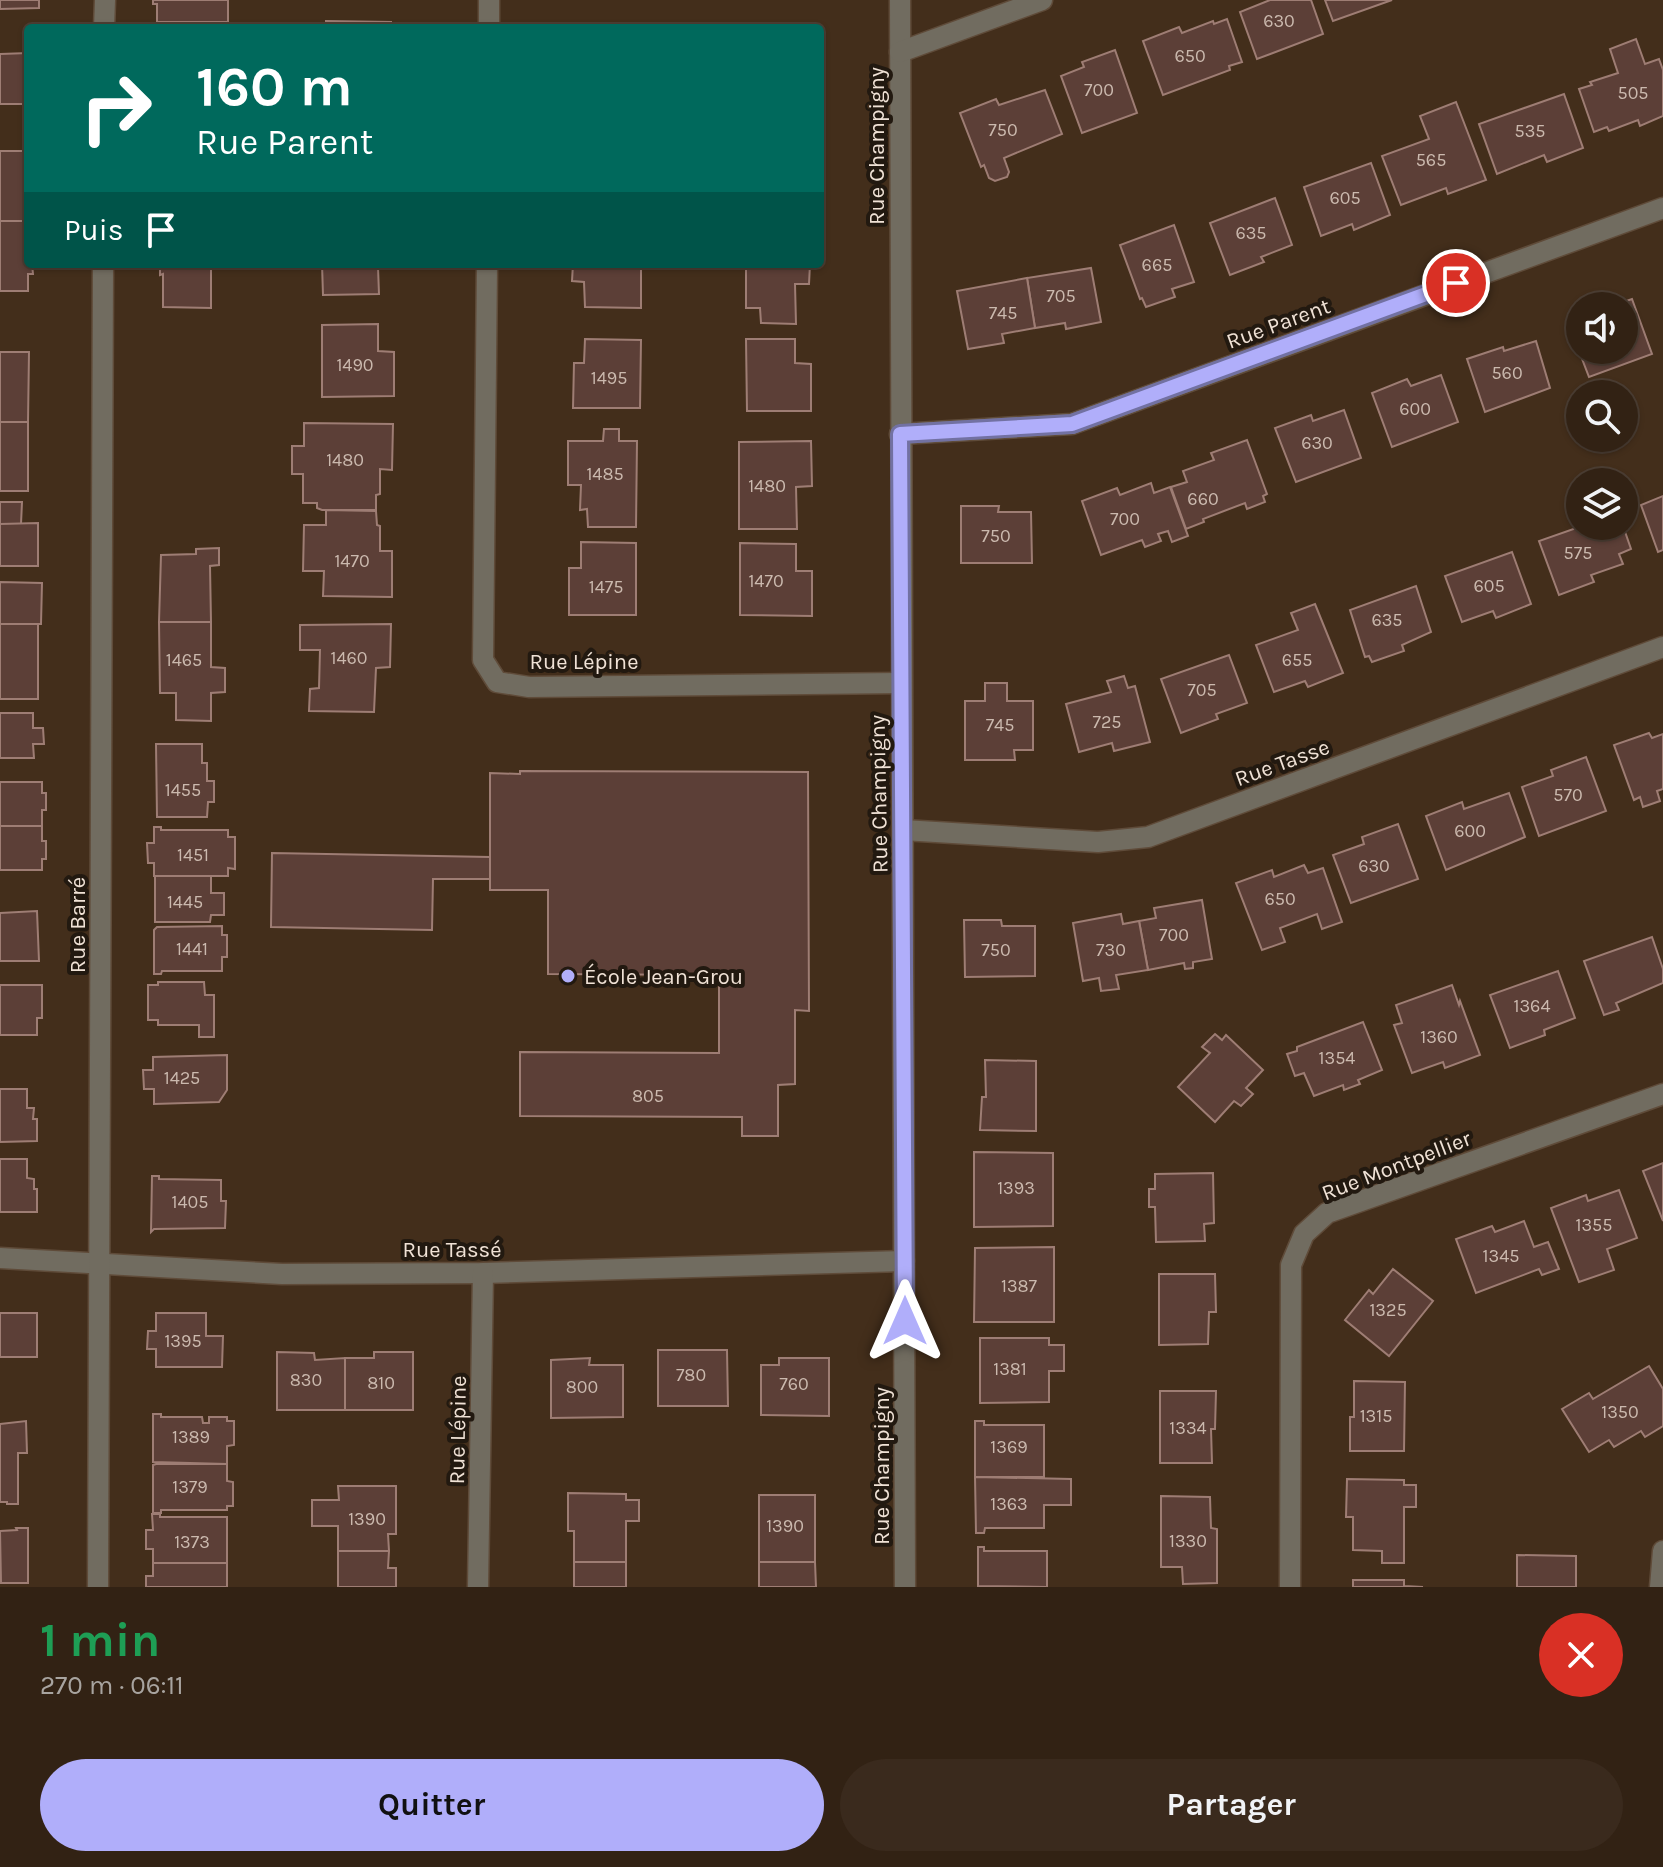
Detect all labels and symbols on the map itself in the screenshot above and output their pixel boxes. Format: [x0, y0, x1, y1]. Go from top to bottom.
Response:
house number: 630 [1263, 10, 1295, 32]
house number: 650 [1174, 45, 1206, 67]
street label: Rue Champigny [864, 67, 890, 225]
house number: 700 [1084, 79, 1114, 101]
house number: 505 [1617, 82, 1649, 104]
house number: 750 [988, 119, 1018, 141]
house number: 535 [1515, 120, 1545, 142]
house number: 565 [1416, 149, 1446, 171]
house number: 605 [1329, 187, 1361, 209]
house number: 635 [1235, 222, 1267, 244]
pin [1422, 249, 1490, 317]
house number: 665 [1142, 254, 1172, 276]
house number: 705 [1046, 285, 1076, 307]
street label: Rue Parent [1223, 293, 1334, 355]
house number: 745 [989, 302, 1017, 324]
house number: 1490 [336, 354, 374, 376]
house number: 560 [1491, 362, 1523, 384]
house number: 1495 [591, 367, 627, 389]
house number: 600 [1399, 398, 1431, 420]
house number: 630 [1301, 432, 1333, 454]
house number: 1480 [326, 449, 364, 471]
house number: 1485 [586, 463, 624, 485]
house number: 1480 [748, 475, 786, 497]
house number: 660 [1187, 488, 1219, 510]
house number: 700 [1110, 508, 1140, 530]
house number: 750 [981, 525, 1011, 547]
house number: 575 [1564, 542, 1592, 564]
house number: 1470 [334, 550, 370, 572]
house number: 1470 [748, 570, 784, 592]
house number: 605 [1473, 575, 1505, 597]
house number: 1475 [589, 576, 623, 598]
house number: 635 [1371, 609, 1403, 631]
house number: 1460 [331, 647, 368, 669]
house number: 1465 [166, 649, 202, 671]
street label: Rue Lépine [530, 649, 638, 675]
house number: 655 [1282, 649, 1312, 671]
house number: 705 [1187, 679, 1217, 701]
house number: 725 [1092, 711, 1122, 733]
house number: 745 [986, 714, 1014, 736]
street label: Rue Champigny [865, 715, 893, 873]
street label: Rue Tasse [1231, 734, 1333, 792]
house number: 1455 [165, 779, 201, 801]
house number: 570 [1553, 784, 1583, 806]
house number: 600 [1454, 820, 1486, 842]
house number: 1451 [177, 844, 209, 866]
house number: 630 [1358, 855, 1390, 877]
street label: Rue Barré [65, 877, 91, 973]
house number: 650 [1264, 888, 1296, 910]
house number: 1445 [167, 891, 203, 913]
house number: 700 [1159, 924, 1189, 946]
house number: 1441 [176, 938, 208, 960]
house number: 750 [981, 939, 1011, 961]
house number: 730 [1096, 939, 1126, 961]
place label: École Jean-Grou [584, 963, 743, 990]
marker: École Jean-Grou [559, 967, 577, 985]
house number: 1364 [1514, 995, 1550, 1017]
house number: 1360 [1420, 1026, 1458, 1048]
house number: 1354 [1319, 1047, 1355, 1069]
house number: 1425 [164, 1067, 200, 1089]
house number: 805 [632, 1085, 664, 1107]
street label: Rue Montpellier [1318, 1126, 1475, 1206]
house number: 1393 [997, 1177, 1035, 1199]
house number: 1405 [172, 1191, 208, 1213]
house number: 1355 [1576, 1214, 1612, 1236]
street label: Rue Tassé [403, 1237, 501, 1263]
house number: 1345 [1483, 1245, 1519, 1267]
house number: 1387 [1001, 1275, 1038, 1297]
position arrow [863, 1279, 947, 1363]
house number: 1325 [1369, 1299, 1407, 1321]
house number: 1395 [164, 1330, 202, 1352]
house number: 1381 [993, 1358, 1027, 1380]
house number: 780 [676, 1364, 706, 1386]
house number: 830 [290, 1369, 322, 1391]
house number: 810 [367, 1372, 395, 1394]
house number: 760 [779, 1373, 809, 1395]
street label: Rue Lépine [444, 1375, 472, 1485]
house number: 800 [566, 1376, 598, 1398]
street label: Rue Champigny [869, 1387, 895, 1545]
house number: 1350 [1601, 1401, 1639, 1423]
house number: 1315 [1360, 1405, 1392, 1427]
house number: 1334 [1169, 1417, 1207, 1439]
house number: 1389 [172, 1426, 210, 1448]
house number: 1369 [990, 1436, 1028, 1458]
house number: 1379 [172, 1476, 208, 1498]
house number: 1363 [990, 1493, 1028, 1515]
house number: 1390 [348, 1508, 386, 1530]
house number: 1390 [766, 1515, 804, 1537]
house number: 1330 [1169, 1530, 1207, 1552]
house number: 1373 [174, 1531, 210, 1553]

